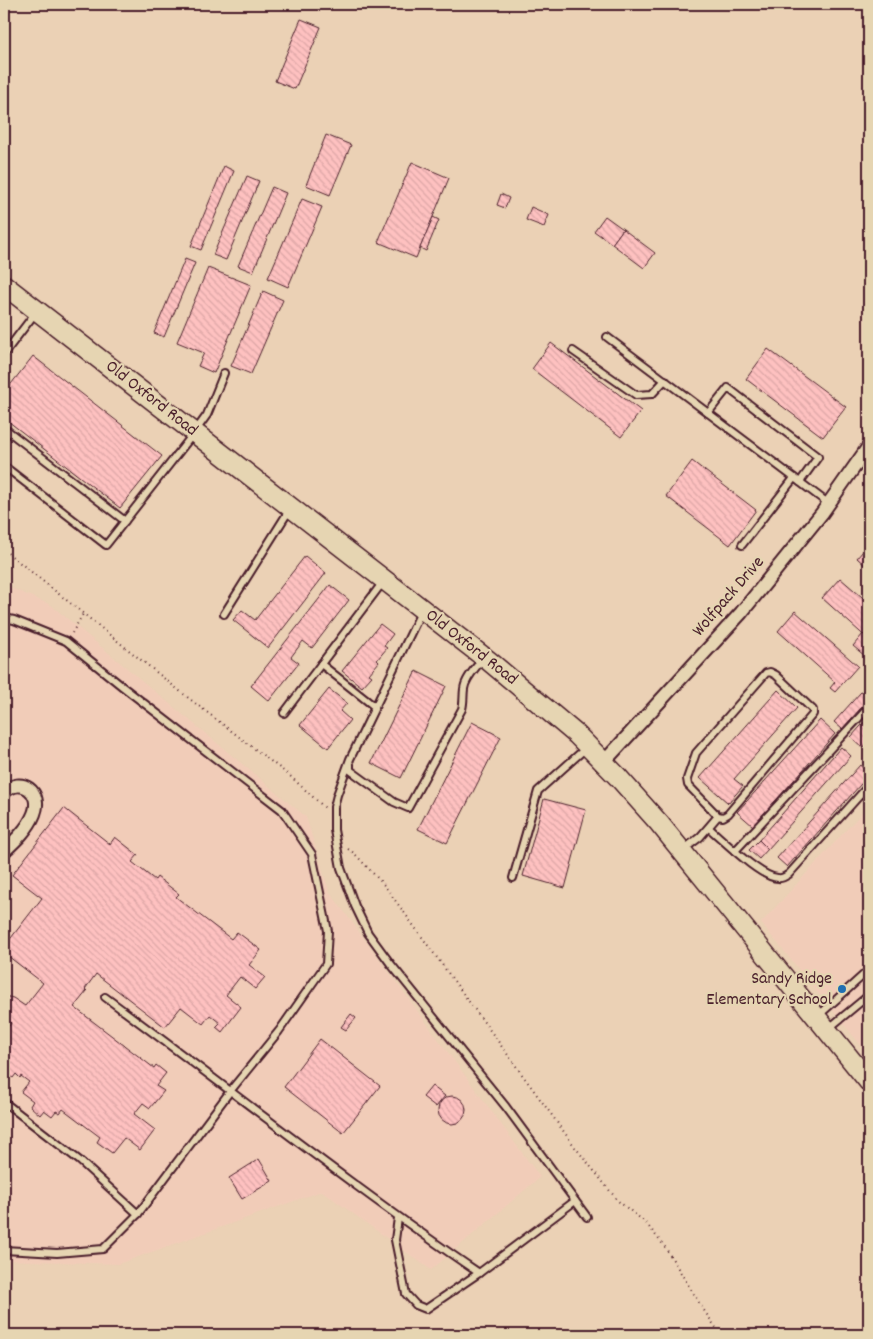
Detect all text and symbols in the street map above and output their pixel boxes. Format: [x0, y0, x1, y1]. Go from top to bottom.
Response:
street label: Old Oxford Road [99, 355, 203, 443]
street label: Wolfpack Drive [687, 551, 771, 643]
street label: Old Oxford Road [419, 604, 523, 692]
place label: Sandy Ridge Elementary School [706, 967, 833, 1013]
marker: Sandy Ridge Elementary School [836, 983, 848, 995]

